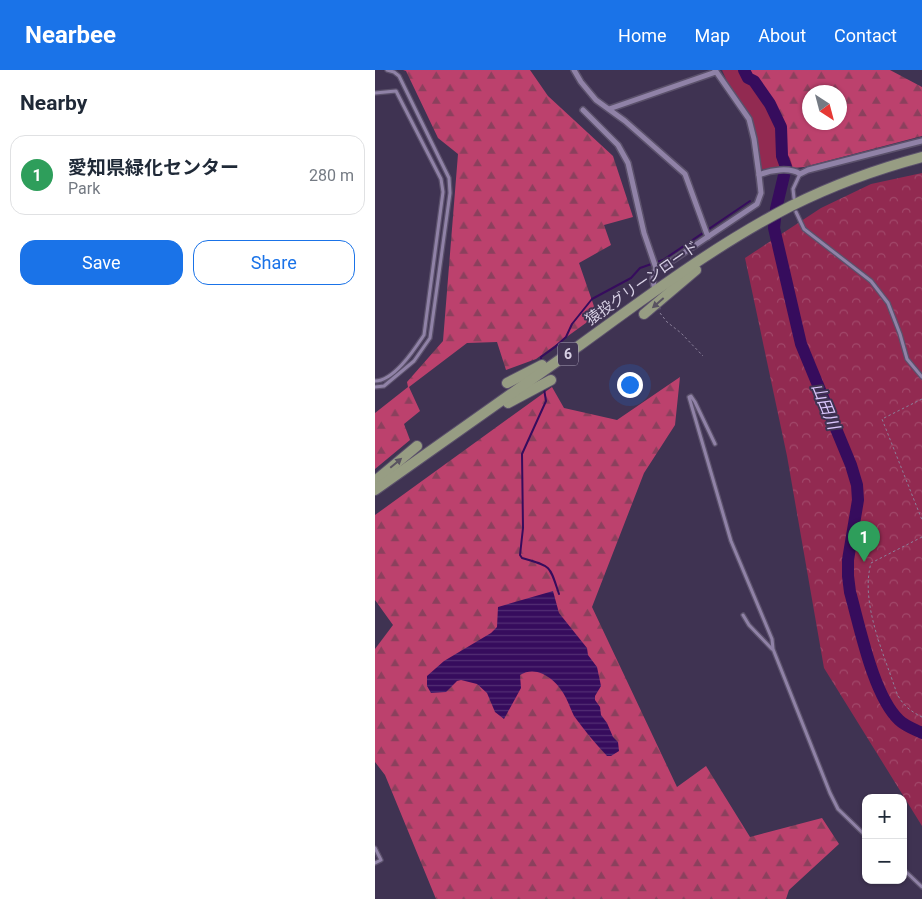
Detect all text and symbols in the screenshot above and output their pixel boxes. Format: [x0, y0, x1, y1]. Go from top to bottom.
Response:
text: Nearbee [25, 21, 116, 49]
text: Home [618, 25, 667, 46]
text: Map [695, 25, 730, 46]
text: About [758, 25, 806, 46]
text: Contact [834, 25, 897, 46]
north arrow [802, 85, 847, 130]
text: Nearby [20, 91, 87, 115]
text: 愛知県緑化センター [68, 156, 239, 179]
text: 1 [32, 166, 42, 185]
text: 280 m [309, 166, 354, 185]
text: Park [68, 179, 100, 198]
street label: 猿投グリーンロード [582, 237, 702, 329]
button: Save [20, 240, 183, 285]
button: Share [193, 240, 355, 285]
one-way arrow [651, 297, 664, 308]
road number: 6 [558, 342, 578, 366]
your location [617, 372, 643, 398]
water label: 山田川 [808, 380, 844, 434]
one-way arrow [389, 458, 402, 469]
pin: 1 [848, 521, 880, 562]
map controls [862, 794, 907, 884]
button: + [862, 794, 907, 839]
button: − [862, 839, 907, 884]

